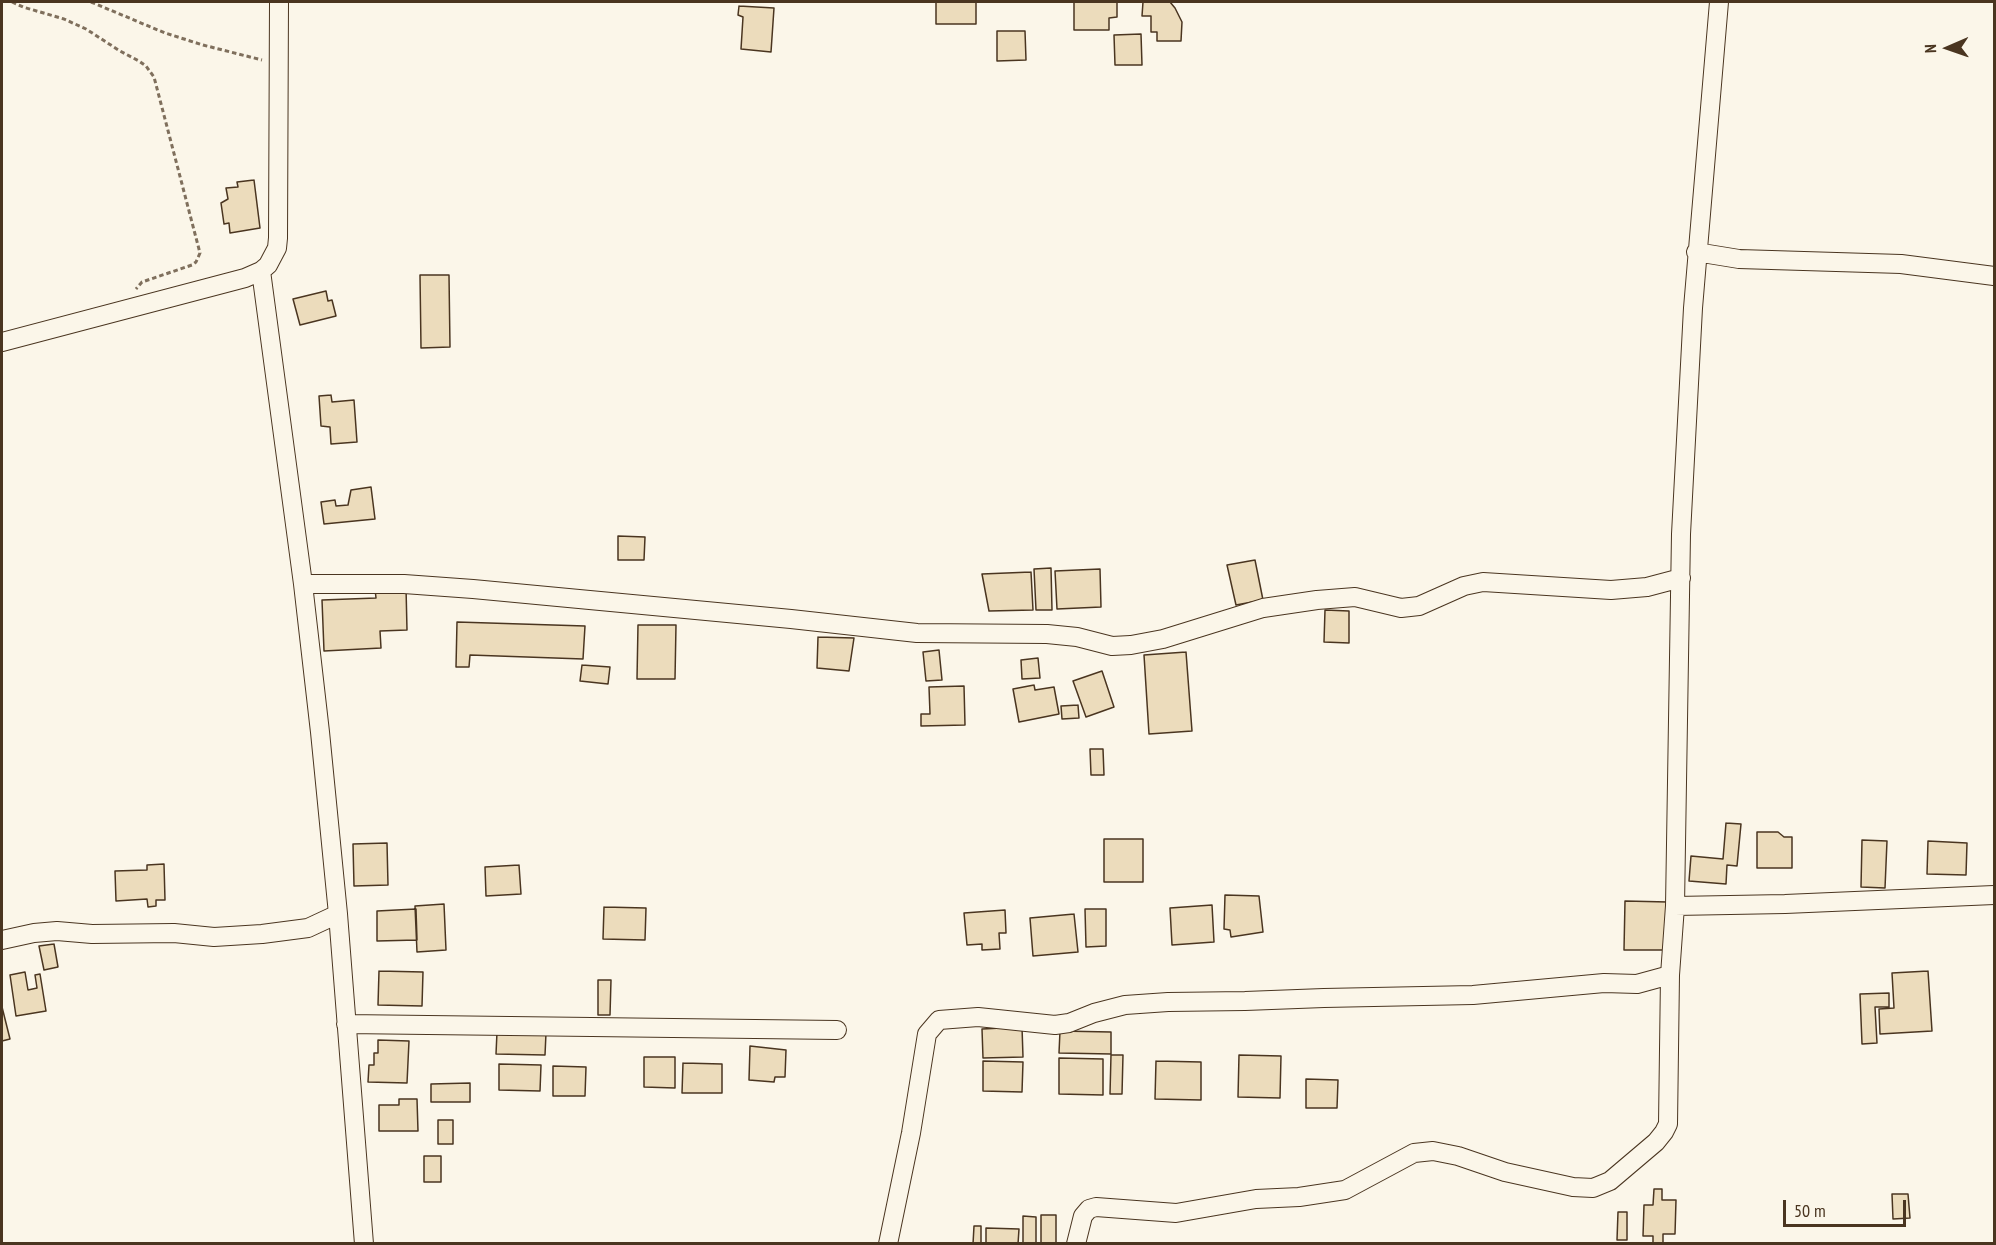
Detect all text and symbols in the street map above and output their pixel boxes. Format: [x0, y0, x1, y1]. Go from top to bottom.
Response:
north arrow [1918, 18, 1978, 78]
text: N [1920, 44, 1940, 53]
scale bar [1786, 1188, 1909, 1226]
text: 50 m [1794, 1199, 1826, 1222]

